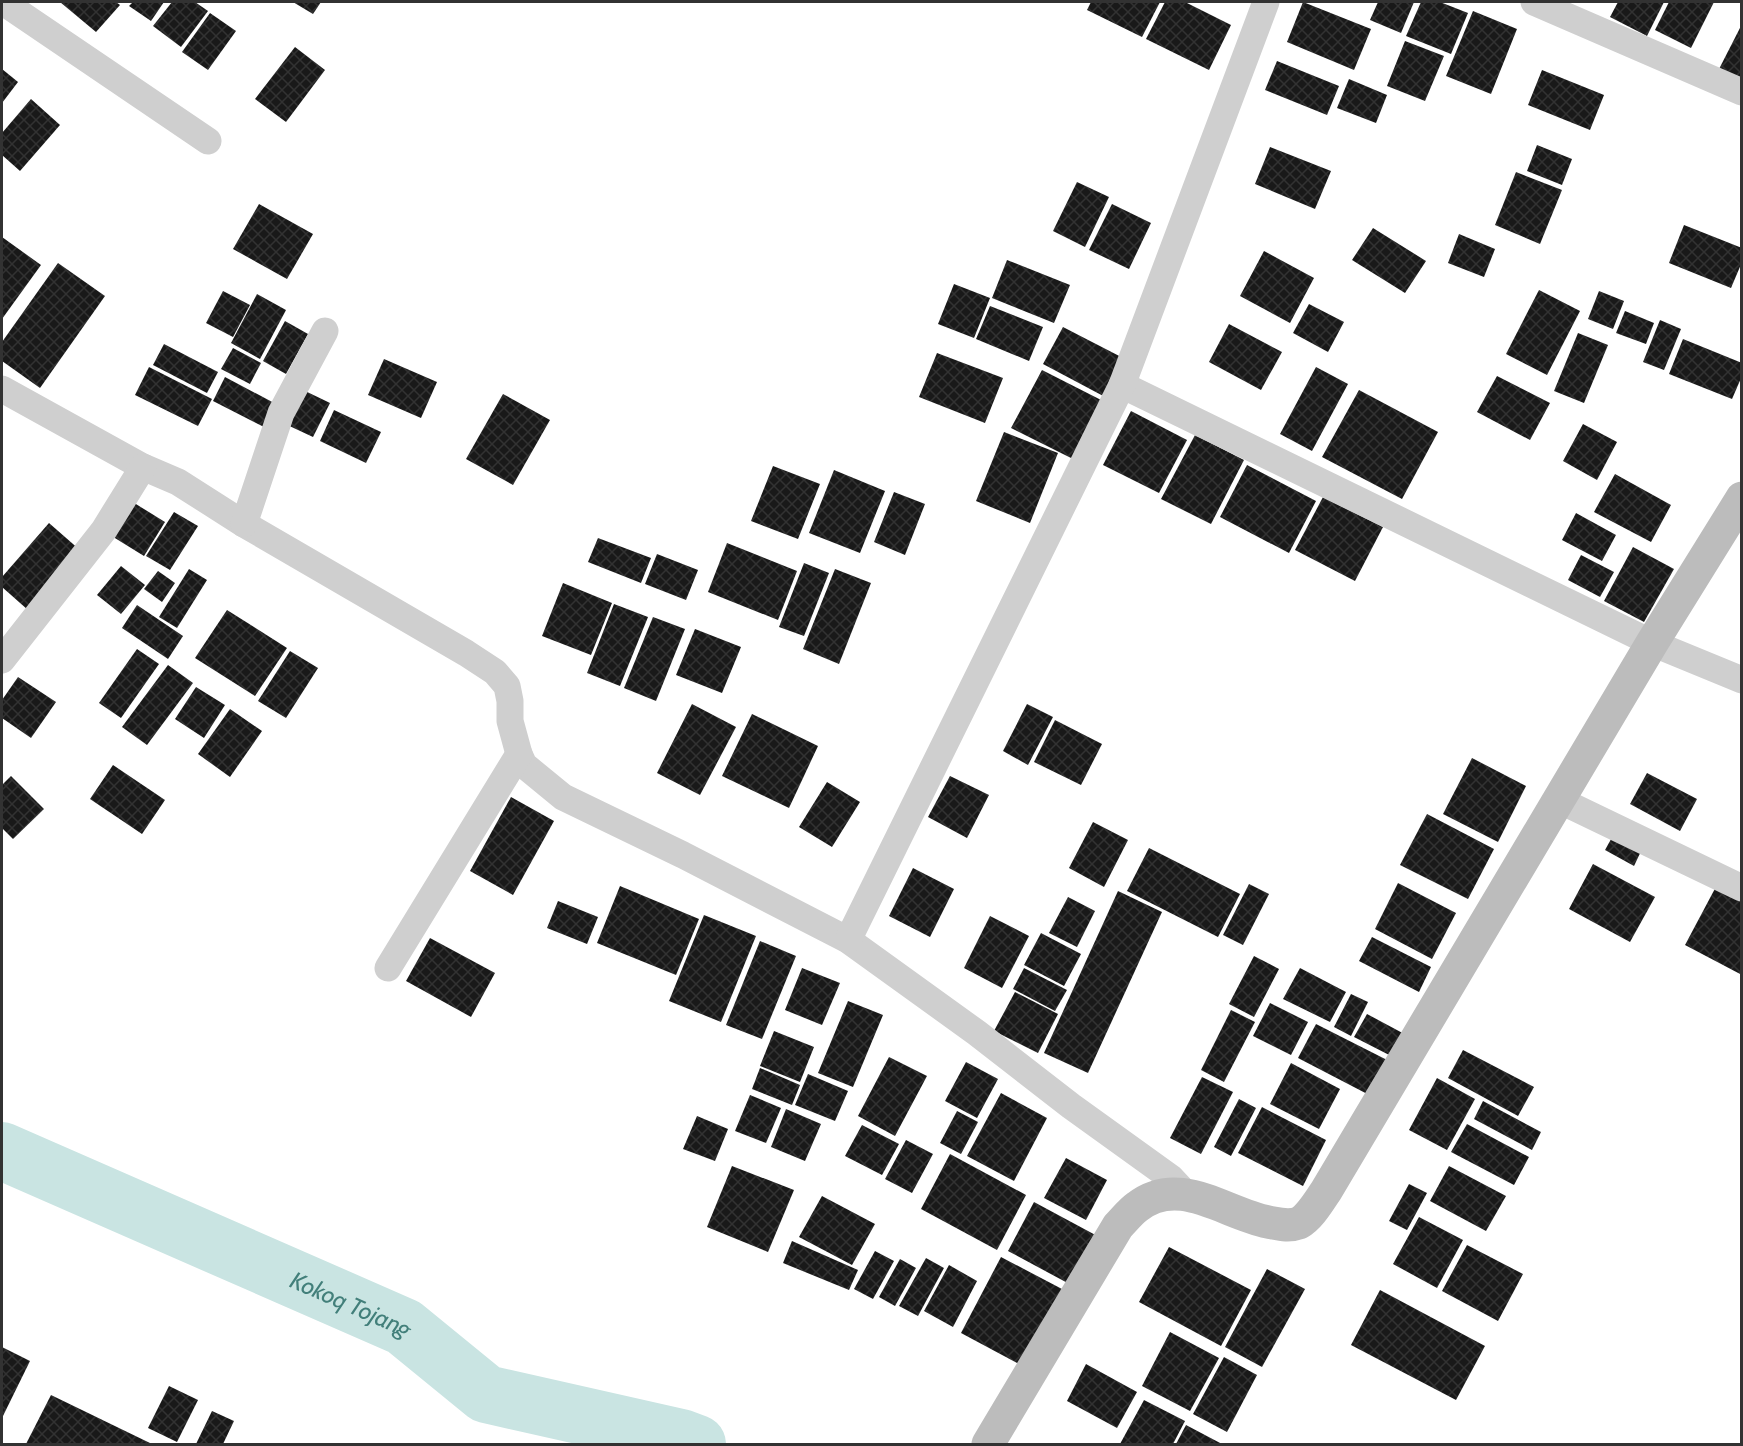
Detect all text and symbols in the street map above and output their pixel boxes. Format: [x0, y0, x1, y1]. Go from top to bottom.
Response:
water label: Kokoq Tojang [286, 1265, 419, 1343]

